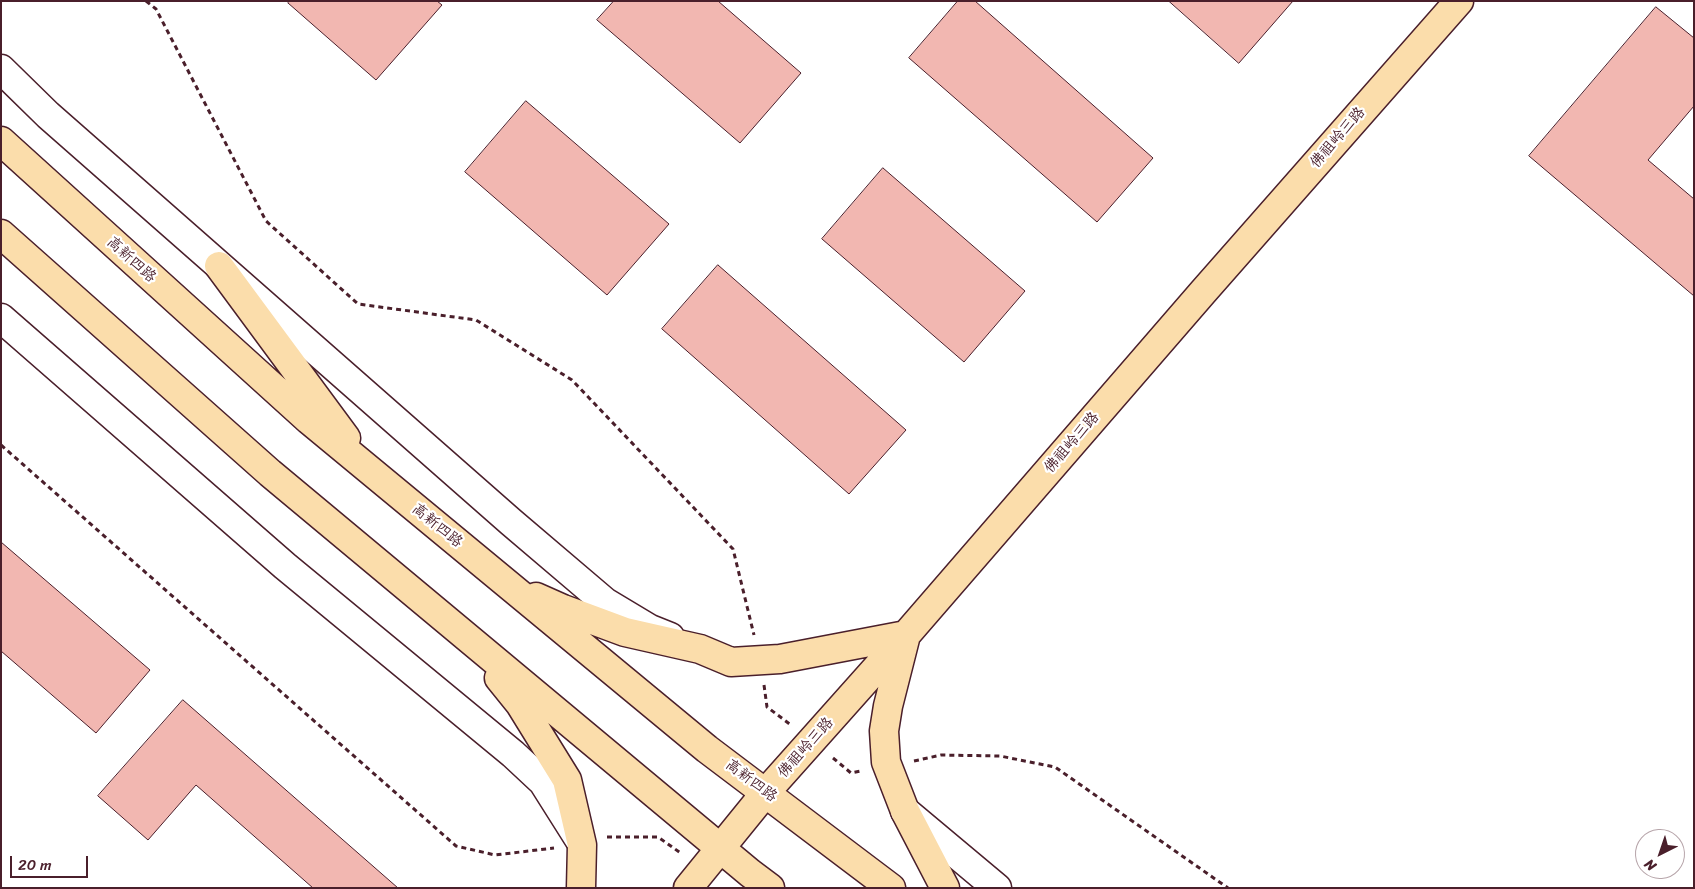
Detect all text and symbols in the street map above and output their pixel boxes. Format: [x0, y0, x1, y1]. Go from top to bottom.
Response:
street label: 佛祖岭三路 [1307, 104, 1369, 172]
street label: 高新四路 [103, 233, 159, 287]
street label: 佛祖岭三路 [1041, 409, 1103, 477]
street label: 高新四路 [408, 500, 466, 552]
street label: 佛祖岭三路 [774, 714, 838, 782]
street label: 高新四路 [722, 756, 780, 806]
north arrow [1635, 829, 1685, 879]
scale bar [12, 846, 90, 878]
text: 20 m [18, 852, 52, 878]
text: N [1639, 852, 1662, 878]

